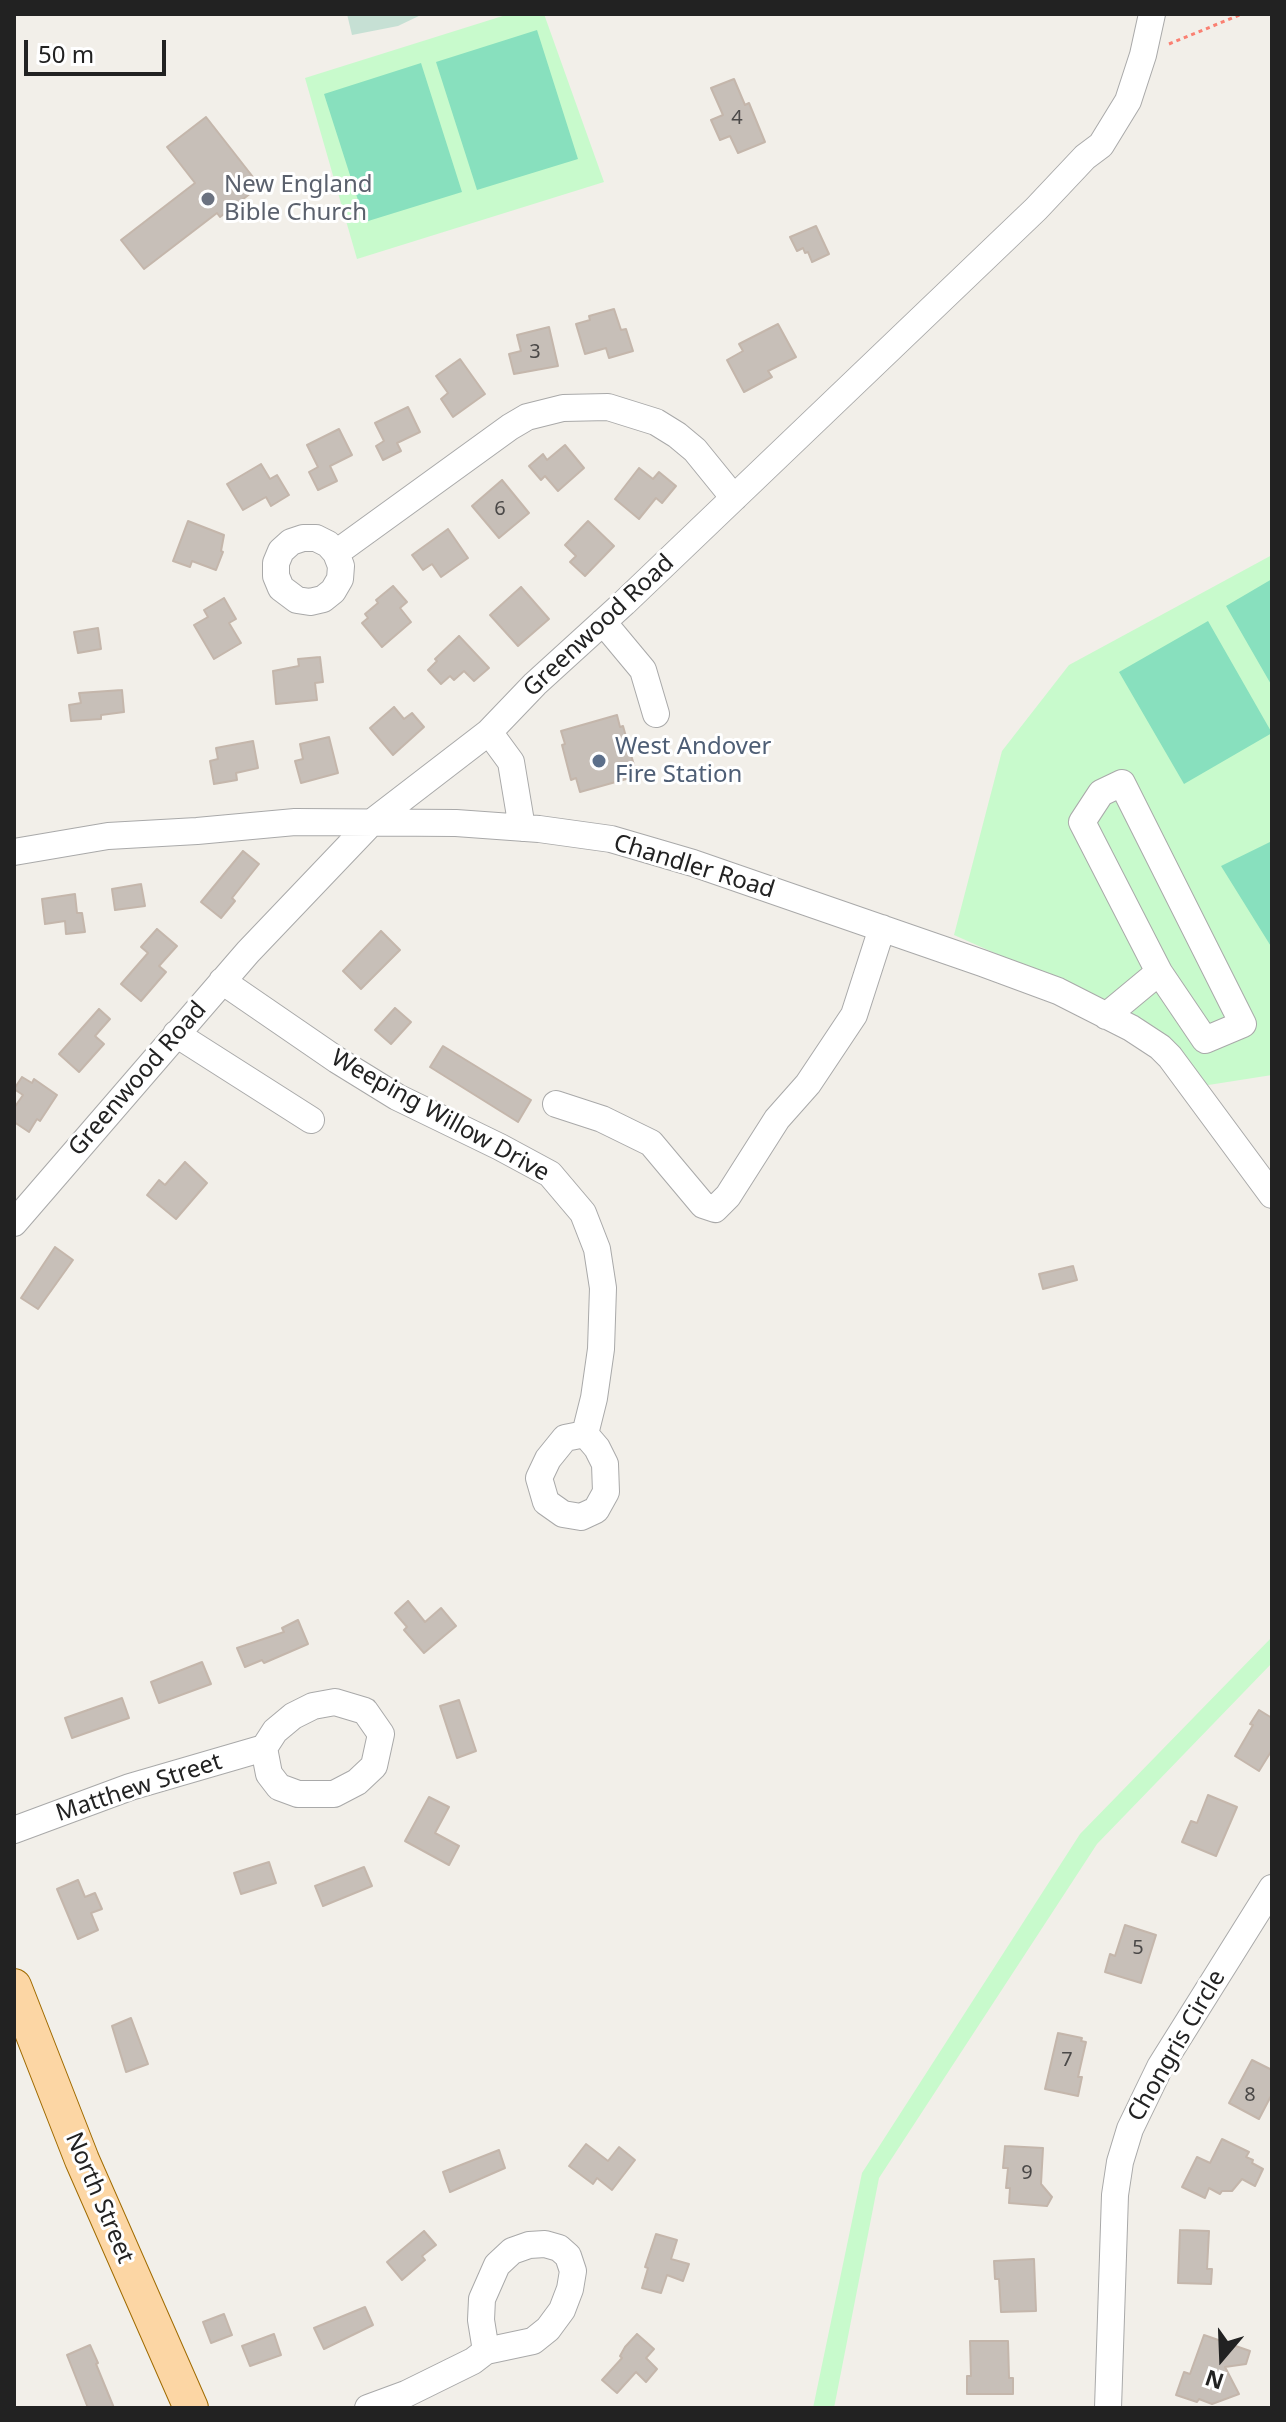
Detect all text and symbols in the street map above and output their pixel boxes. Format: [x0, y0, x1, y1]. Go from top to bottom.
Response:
scale bar [28, 24, 170, 74]
text: 50 m [38, 37, 94, 70]
house number: 4 [731, 106, 743, 130]
place label: New England Bible Church [224, 171, 373, 227]
marker: New England Bible Church [199, 190, 217, 208]
house number: 3 [529, 340, 541, 364]
house number: 6 [494, 497, 506, 521]
street label: Greenwood Road [518, 549, 680, 703]
place label: West Andover Fire Station [615, 733, 771, 789]
marker: West Andover Fire Station [590, 752, 608, 770]
street label: Chandler Road [610, 829, 778, 905]
street label: Greenwood Road [63, 996, 213, 1162]
street label: Weeping Willow Drive [326, 1044, 554, 1188]
street label: Matthew Street [52, 1748, 226, 1828]
house number: 5 [1132, 1936, 1144, 1960]
street label: Chongris Circle [1122, 1965, 1232, 2127]
house number: 7 [1061, 2048, 1073, 2072]
house number: 8 [1244, 2083, 1256, 2107]
street label: North Street [59, 2128, 139, 2268]
house number: 9 [1021, 2161, 1033, 2185]
north arrow [1182, 2318, 1262, 2398]
text: N [1201, 2364, 1228, 2398]

